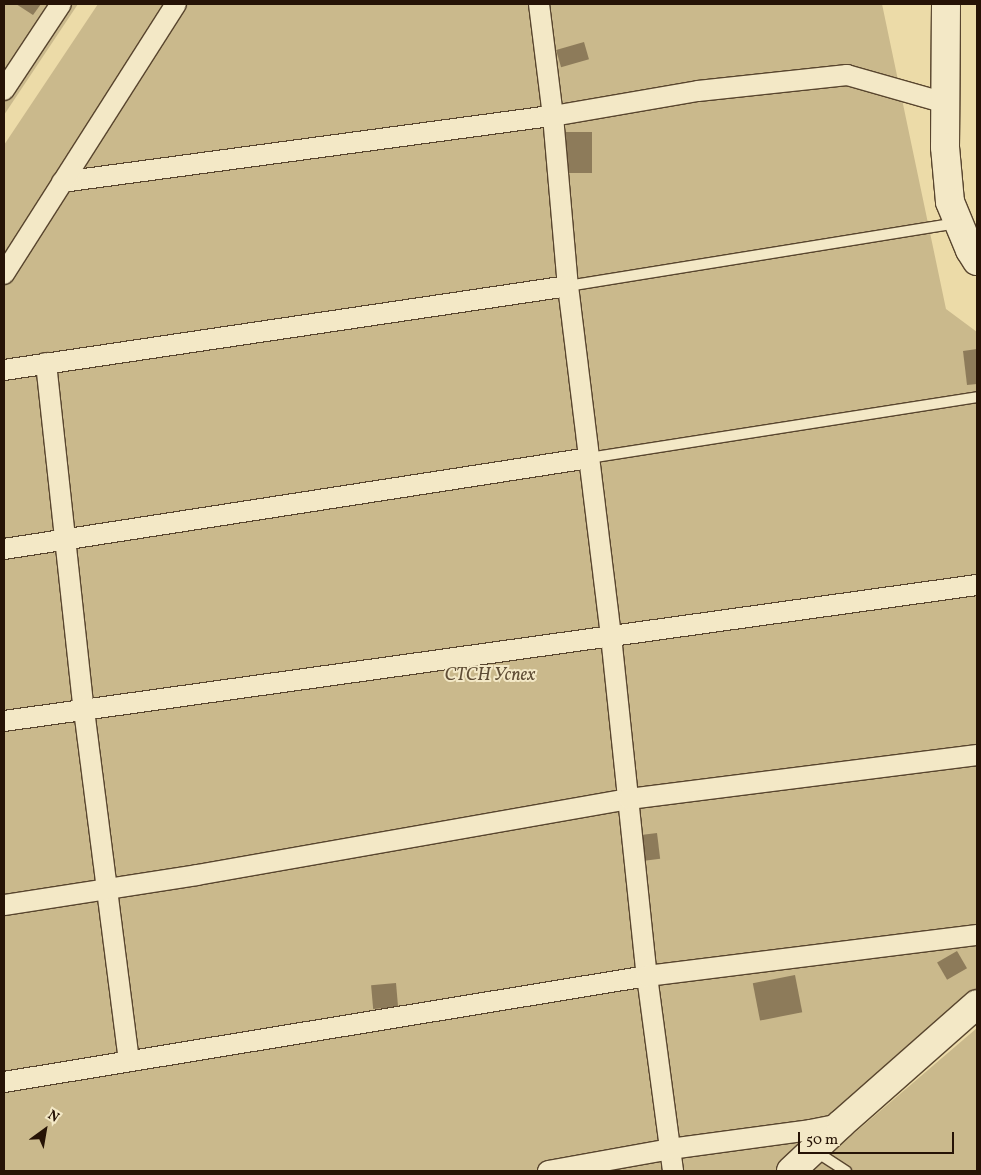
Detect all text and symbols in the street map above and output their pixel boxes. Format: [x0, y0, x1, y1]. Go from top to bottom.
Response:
park label: СТСН Успех [444, 665, 536, 687]
north arrow [20, 1105, 70, 1155]
text: N [44, 1106, 63, 1128]
scale bar [801, 1122, 957, 1154]
text: 50 m [806, 1130, 838, 1151]

